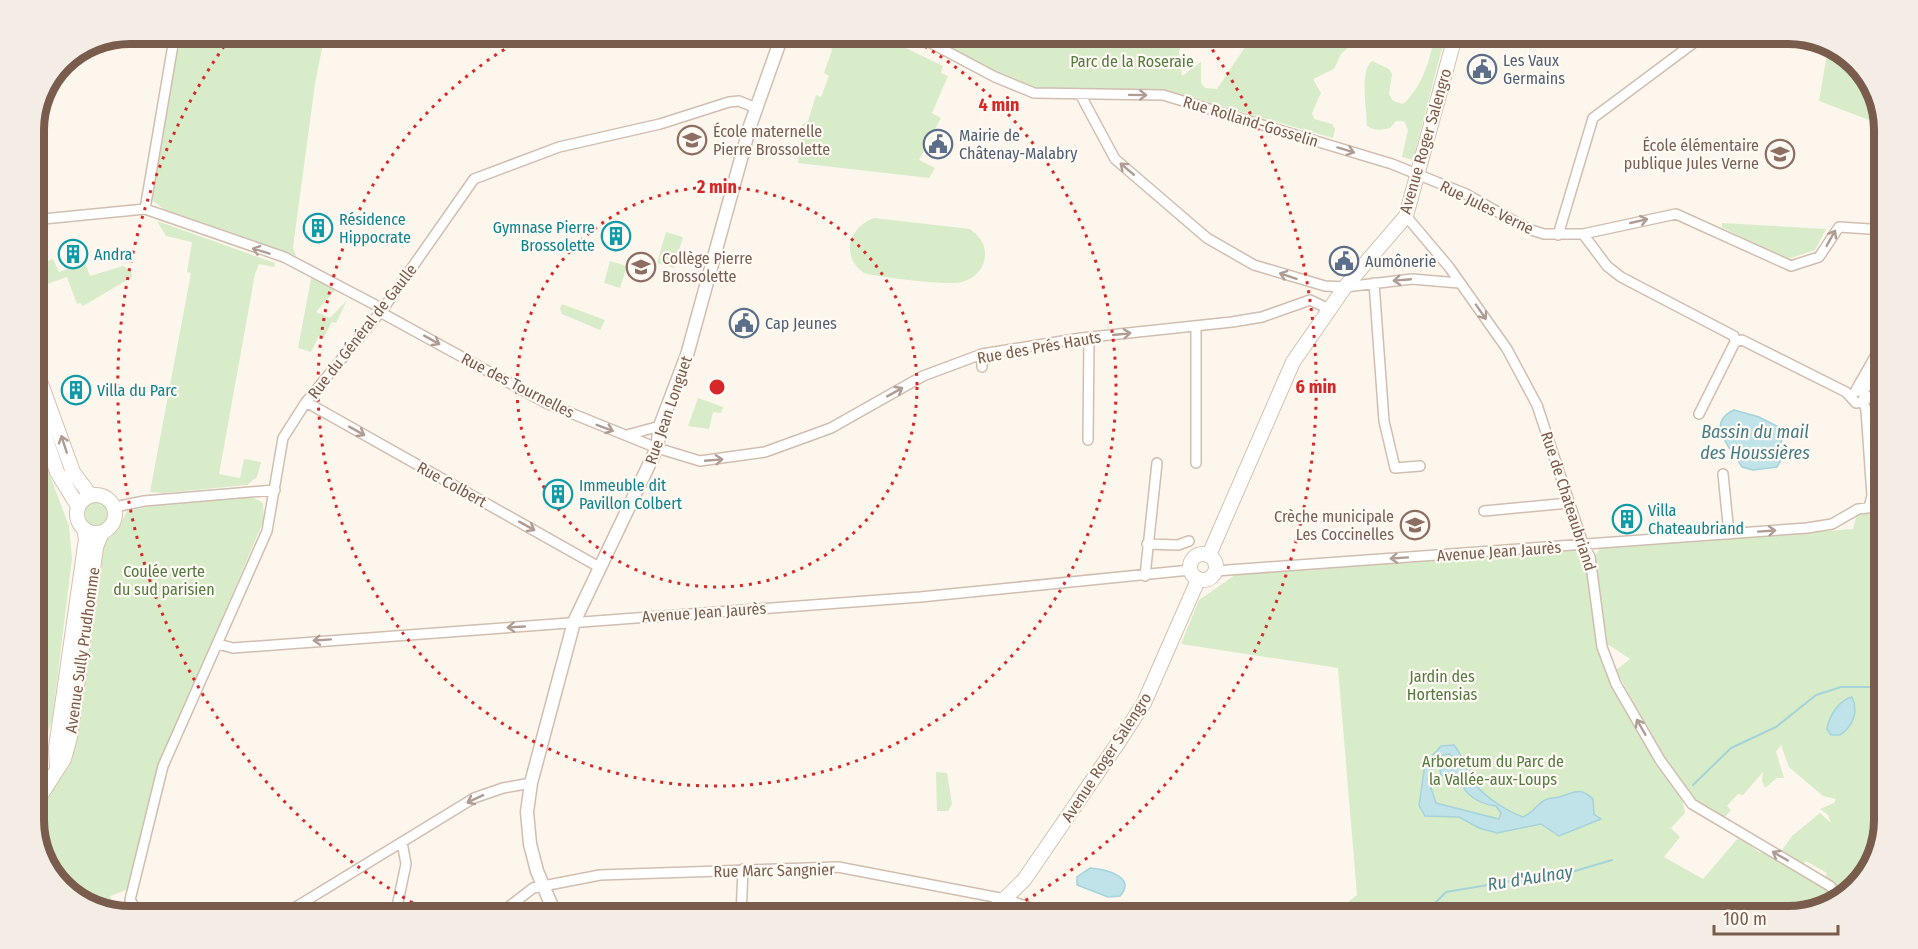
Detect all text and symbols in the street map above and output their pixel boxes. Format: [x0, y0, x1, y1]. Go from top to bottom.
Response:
place label: Les Vaux Germains [1503, 51, 1565, 88]
park label: Parc de la Roseraie [1070, 52, 1194, 71]
public building icon: Les Vaux Germains [1466, 53, 1498, 85]
street label: Avenue Roger Salengro [1396, 66, 1455, 216]
one-way arrow [1128, 89, 1148, 101]
street label: Rue Rolland-Gosselin [1181, 92, 1321, 151]
text: 4 min [979, 94, 1019, 116]
place label: École maternelle Pierre Brossolette [713, 122, 830, 159]
school or university icon: École maternelle Pierre Brossolette [676, 124, 708, 156]
place label: Mairie de Châtenay-Malabry [959, 126, 1078, 163]
public building icon: Mairie de Châtenay-Malabry [922, 128, 954, 160]
place label: École élémentaire publique Jules Verne [1624, 136, 1759, 173]
school or university icon: École élémentaire publique Jules Verne [1764, 138, 1796, 170]
one-way arrow [1337, 145, 1356, 156]
one-way arrow [1119, 163, 1135, 176]
text: 2 min [696, 176, 737, 198]
street label: Rue Jules Verne [1437, 177, 1537, 238]
place label: Résidence Hippocrate [339, 210, 411, 247]
building icon: Résidence Hippocrate [302, 212, 334, 244]
one-way arrow [1630, 214, 1649, 226]
place label: Gymnase Pierre Brossolette [493, 218, 595, 255]
building icon: Gymnase Pierre Brossolette [600, 220, 632, 252]
one-way arrow [1826, 230, 1837, 248]
building icon: Andra [57, 238, 89, 270]
one-way arrow [252, 244, 271, 255]
place label: Andra [94, 245, 133, 264]
public building icon: Aumônerie [1328, 245, 1360, 277]
place label: Collège Pierre Brossolette [662, 249, 752, 286]
school or university icon: Collège Pierre Brossolette [625, 251, 657, 283]
place label: Aumônerie [1365, 252, 1436, 271]
street label: Rue du Général de Gaulle [304, 260, 421, 402]
one-way arrow [1279, 270, 1298, 281]
one-way arrow [1393, 275, 1412, 286]
one-way arrow [1475, 303, 1487, 319]
public building icon: Cap Jeunes [728, 307, 760, 339]
place label: Cap Jeunes [765, 314, 837, 333]
street label: Rue des Prés Hauts [976, 327, 1103, 368]
one-way arrow [1111, 328, 1131, 339]
one-way arrow [422, 335, 440, 346]
street label: Rue des Tournelles [458, 349, 578, 422]
street label: Rue Jean Longuet [641, 353, 696, 467]
building icon: Villa du Parc [60, 374, 92, 406]
text: 6 min [1296, 376, 1337, 398]
centre of rings [707, 377, 727, 397]
place label: Villa du Parc [97, 381, 177, 400]
one-way arrow [885, 386, 903, 397]
water label: Bassin du mail des Houssières [1700, 421, 1810, 464]
one-way arrow [596, 423, 614, 434]
one-way arrow [348, 425, 365, 437]
street label: Rue de Chateaubriand [1537, 429, 1600, 573]
one-way arrow [58, 435, 69, 454]
one-way arrow [703, 454, 723, 465]
street label: Rue Colbert [414, 458, 490, 512]
place label: Immeuble dit Pavillon Colbert [579, 476, 683, 513]
building icon: Immeuble dit Pavillon Colbert [542, 478, 574, 510]
place label: Villa Chateaubriand [1648, 501, 1744, 538]
building icon: Villa Chateaubriand [1611, 503, 1643, 535]
place label: Crèche municipale Les Coccinelles [1274, 507, 1394, 544]
school or university icon: Crèche municipale Les Coccinelles [1399, 509, 1431, 541]
one-way arrow [518, 521, 535, 533]
one-way arrow [1757, 525, 1776, 536]
street label: Avenue Jean Jaurès [1436, 538, 1562, 565]
one-way arrow [1390, 553, 1410, 564]
park label: Coulée verte du sud parisien [113, 562, 215, 599]
street label: Avenue Sully Prudhomme [61, 566, 104, 734]
street label: Avenue Jean Jaurès [641, 599, 767, 626]
one-way arrow [507, 622, 527, 633]
one-way arrow [312, 635, 332, 646]
park label: Jardin des Hortensias [1407, 667, 1477, 704]
street label: Avenue Roger Salengro [1057, 689, 1155, 826]
one-way arrow [1635, 719, 1647, 736]
park label: Arboretum du Parc de la Vallée-aux-Loups [1422, 752, 1564, 789]
one-way arrow [466, 794, 484, 806]
one-way arrow [1772, 850, 1789, 862]
street label: Rue Marc Sangnier [713, 860, 835, 881]
water label: Ru d'Aulnay [1486, 860, 1575, 896]
scale bar [1714, 898, 1838, 936]
text: 100 m [1723, 908, 1767, 930]

